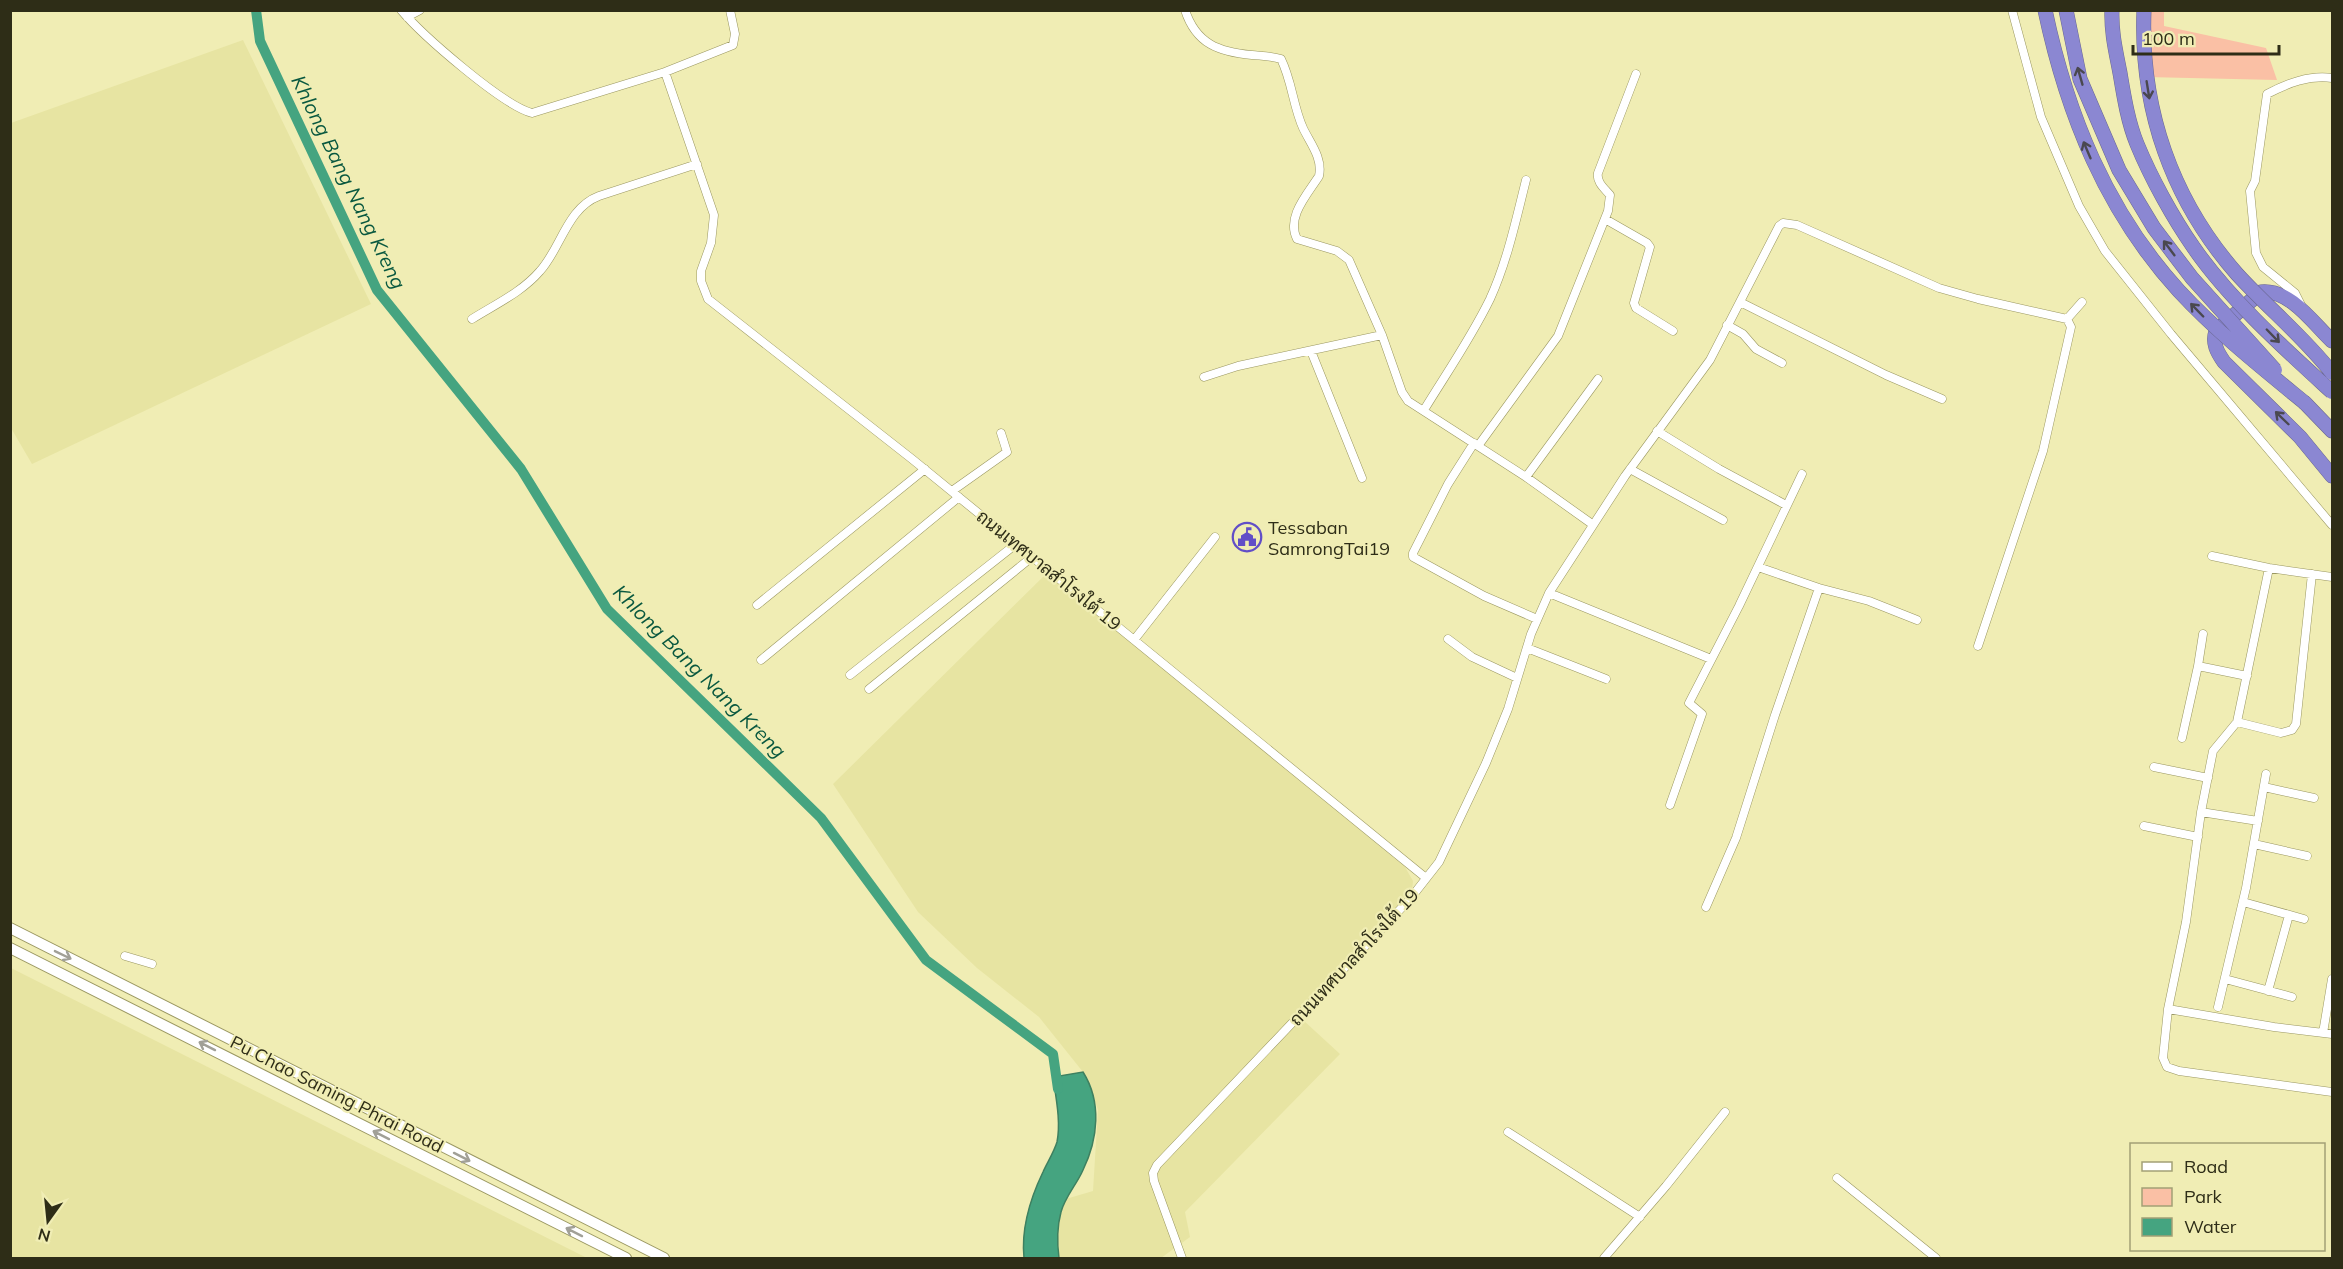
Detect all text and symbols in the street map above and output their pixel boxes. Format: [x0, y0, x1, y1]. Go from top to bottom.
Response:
scale bar [2133, 18, 2278, 56]
text: 100 m [2142, 27, 2195, 50]
one-way arrow [2074, 67, 2086, 86]
water label: Khlong Bang Nang Kreng [286, 71, 412, 293]
one-way arrow [2142, 79, 2153, 99]
one-way arrow [2081, 141, 2092, 160]
one-way arrow [2163, 241, 2176, 257]
one-way arrow [2190, 302, 2204, 317]
one-way arrow [2266, 328, 2281, 343]
one-way arrow [2274, 411, 2289, 426]
street label: ถนนเทศบาลสำโรงใต้ 19 [972, 504, 1127, 635]
place label: Tessaban SamrongTai19 [1268, 516, 1390, 560]
public building icon: Tessaban SamrongTai19 [1231, 521, 1263, 553]
water label: Khlong Bang Nang Kreng [608, 579, 792, 763]
street label: ถนนเทศบาลสำโรงใต้ 19 [1284, 883, 1424, 1030]
one-way arrow [53, 949, 71, 961]
street label: Pu Chao Saming Phrai Road [227, 1030, 447, 1158]
one-way arrow [198, 1040, 216, 1052]
one-way arrow [372, 1129, 390, 1140]
legend [2130, 1143, 2325, 1251]
one-way arrow [452, 1151, 470, 1163]
text: Road [2184, 1155, 2228, 1178]
text: Park [2184, 1185, 2223, 1208]
north arrow [18, 1191, 78, 1251]
text: Water [2184, 1215, 2237, 1238]
text: N [36, 1224, 53, 1247]
one-way arrow [565, 1226, 583, 1237]

